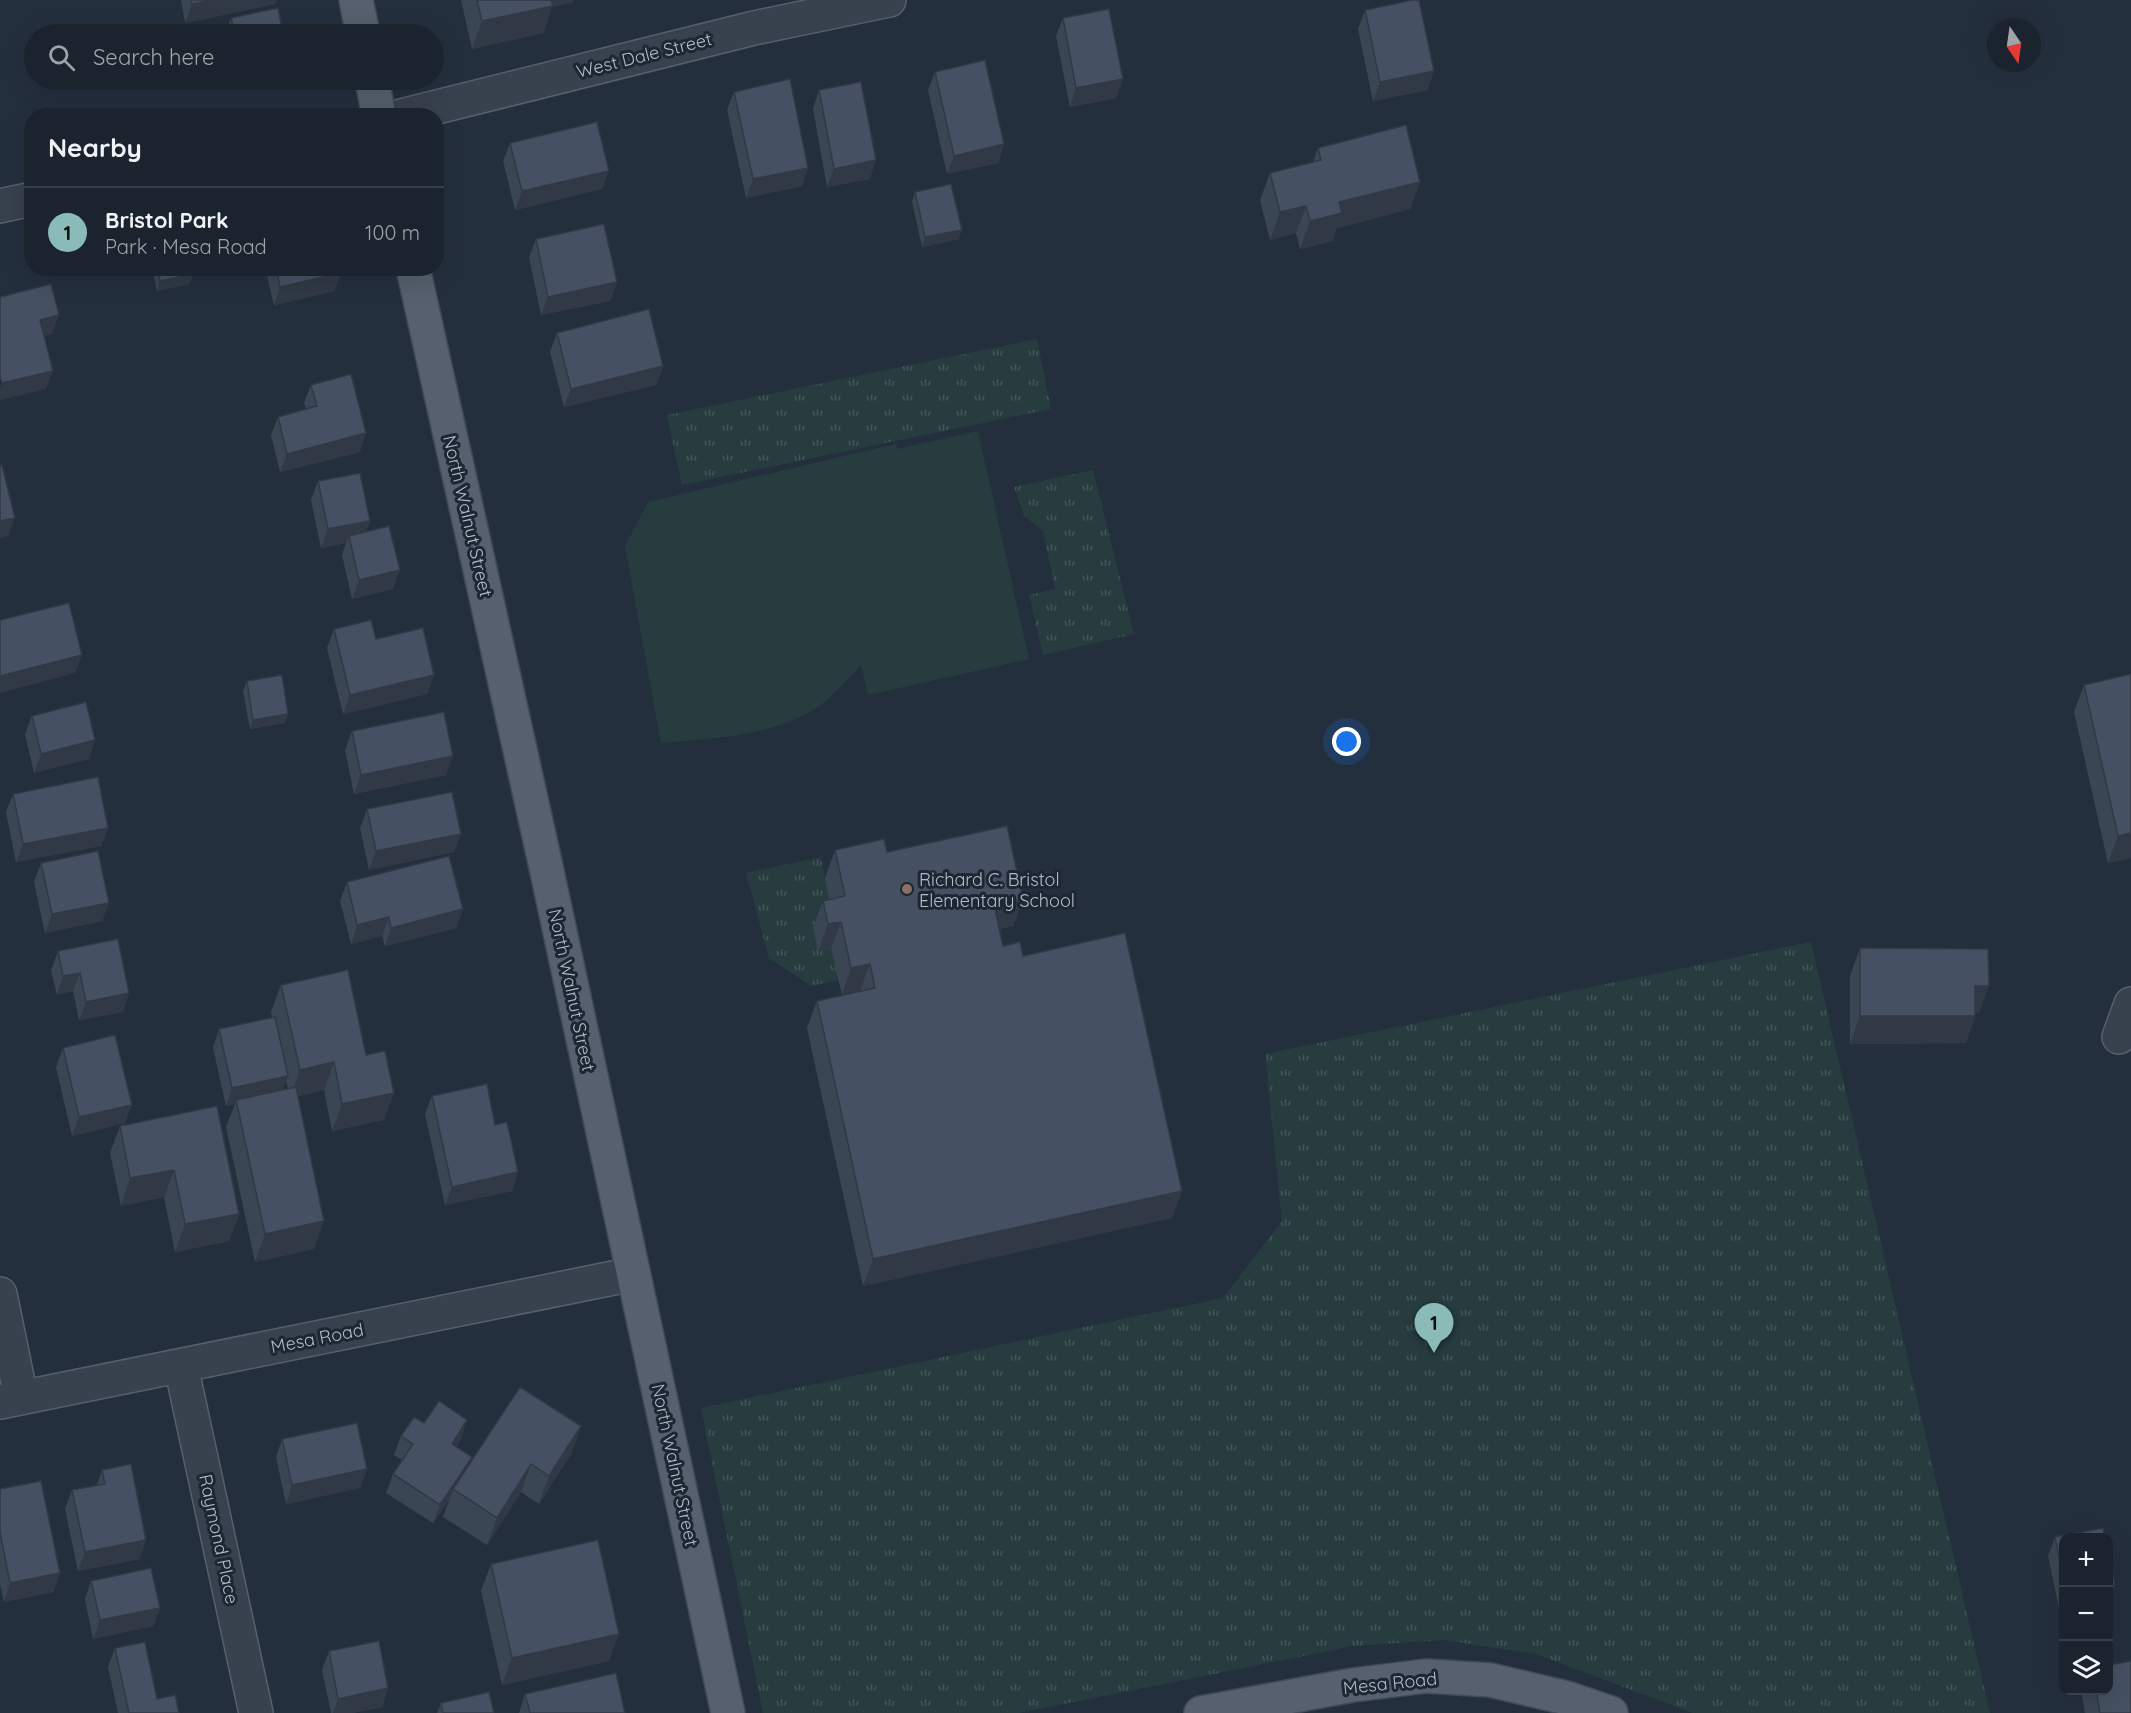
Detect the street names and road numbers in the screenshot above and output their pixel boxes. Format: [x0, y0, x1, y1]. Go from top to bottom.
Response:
street label: West Dale Street [574, 27, 714, 83]
street label: North Walnut Street [438, 433, 498, 599]
street label: North Walnut Street [544, 907, 600, 1073]
street label: Mesa Road [269, 1318, 365, 1358]
street label: North Walnut Street [647, 1382, 703, 1548]
street label: Raymond Place [194, 1472, 244, 1606]
street label: Mesa Road [1342, 1667, 1438, 1699]

